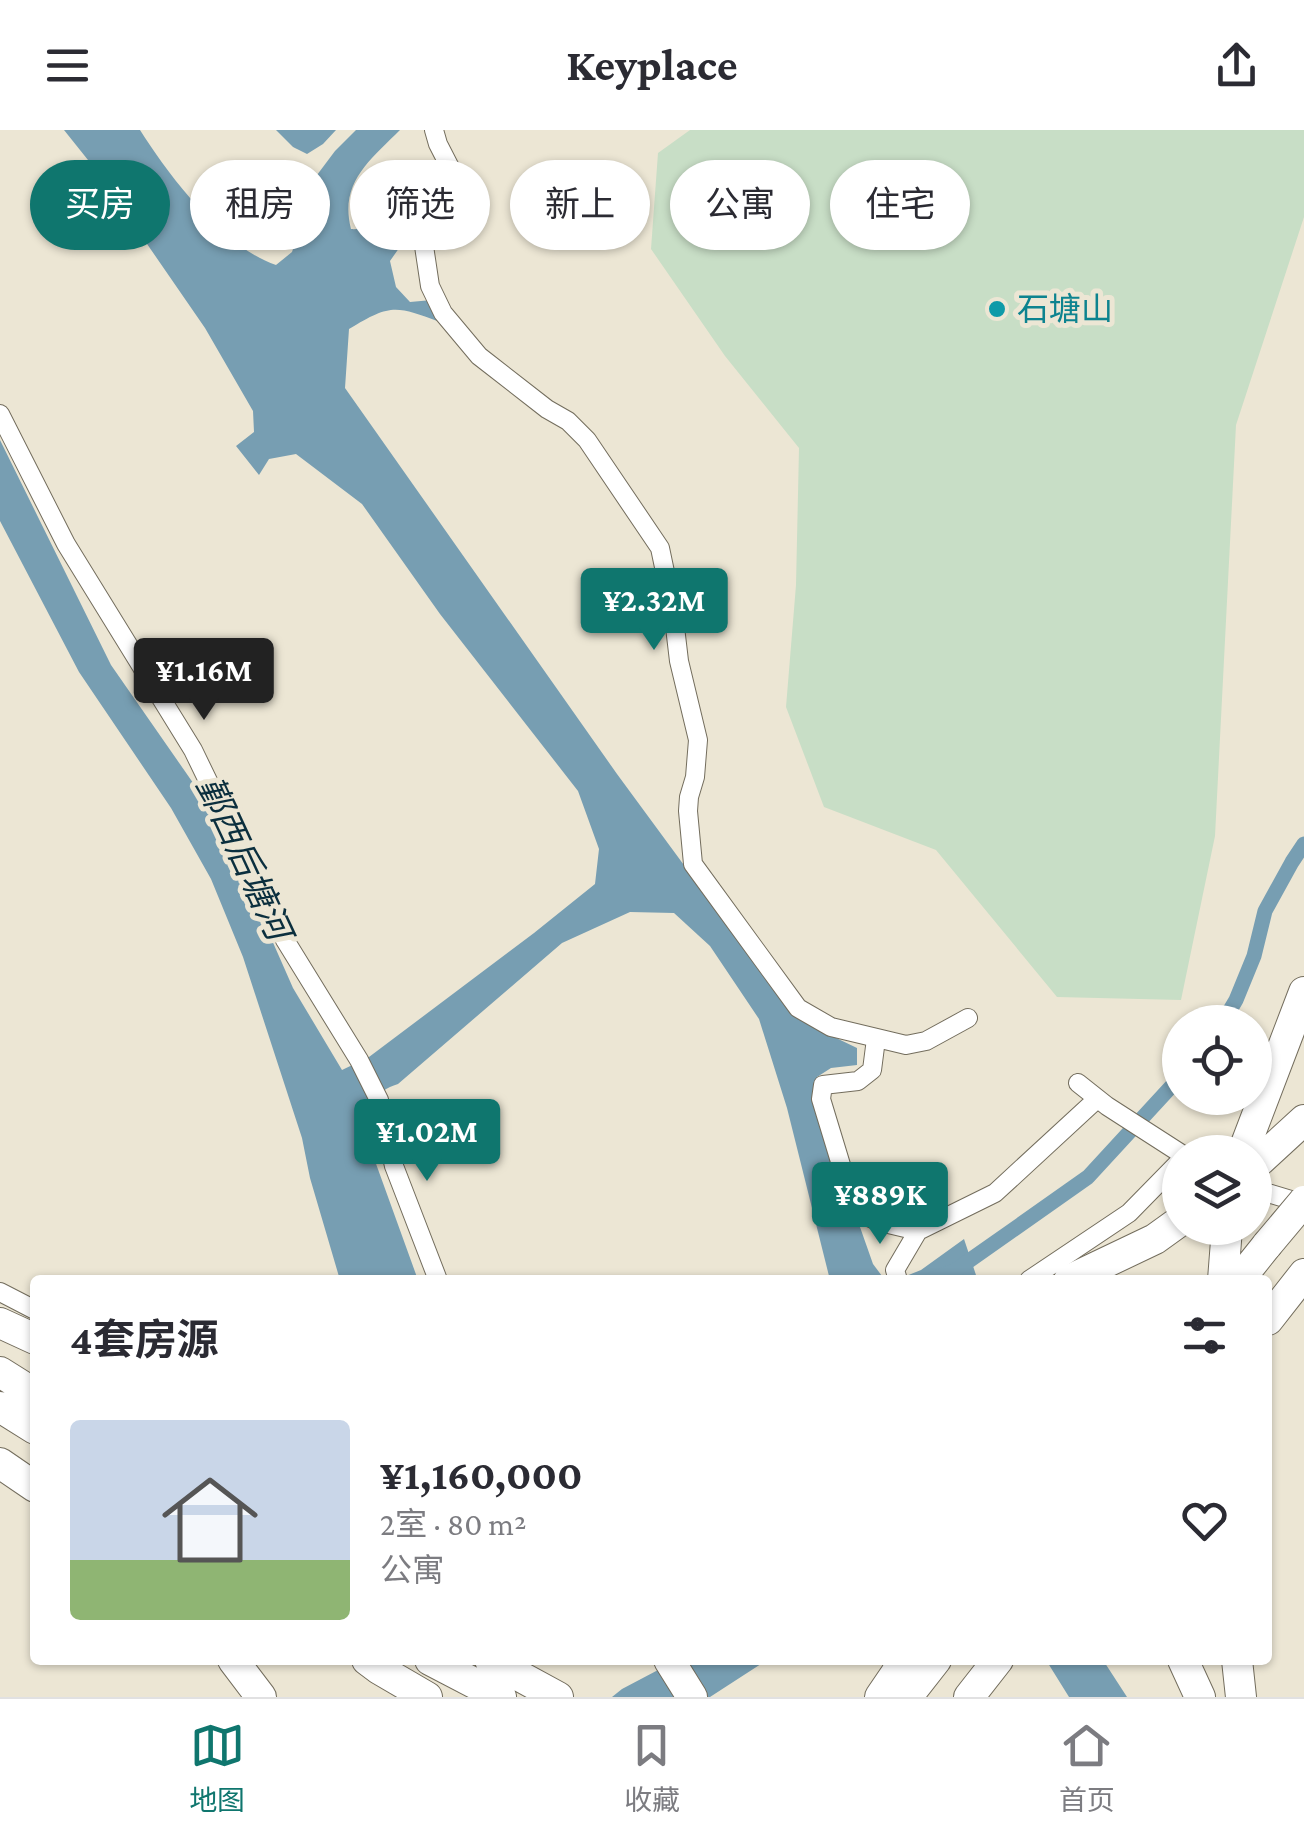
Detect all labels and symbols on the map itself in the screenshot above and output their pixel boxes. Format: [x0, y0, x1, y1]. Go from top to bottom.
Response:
place label: 石塘山 [1017, 291, 1113, 327]
marker: 石塘山 [986, 298, 1008, 320]
pin: ¥2.32M [573, 568, 735, 653]
pin: ¥1.16M [123, 638, 285, 723]
water label: 鄞西后塘河 [189, 771, 301, 951]
pin: ¥1.02M [346, 1099, 508, 1184]
pin: ¥889K [810, 1162, 950, 1247]

